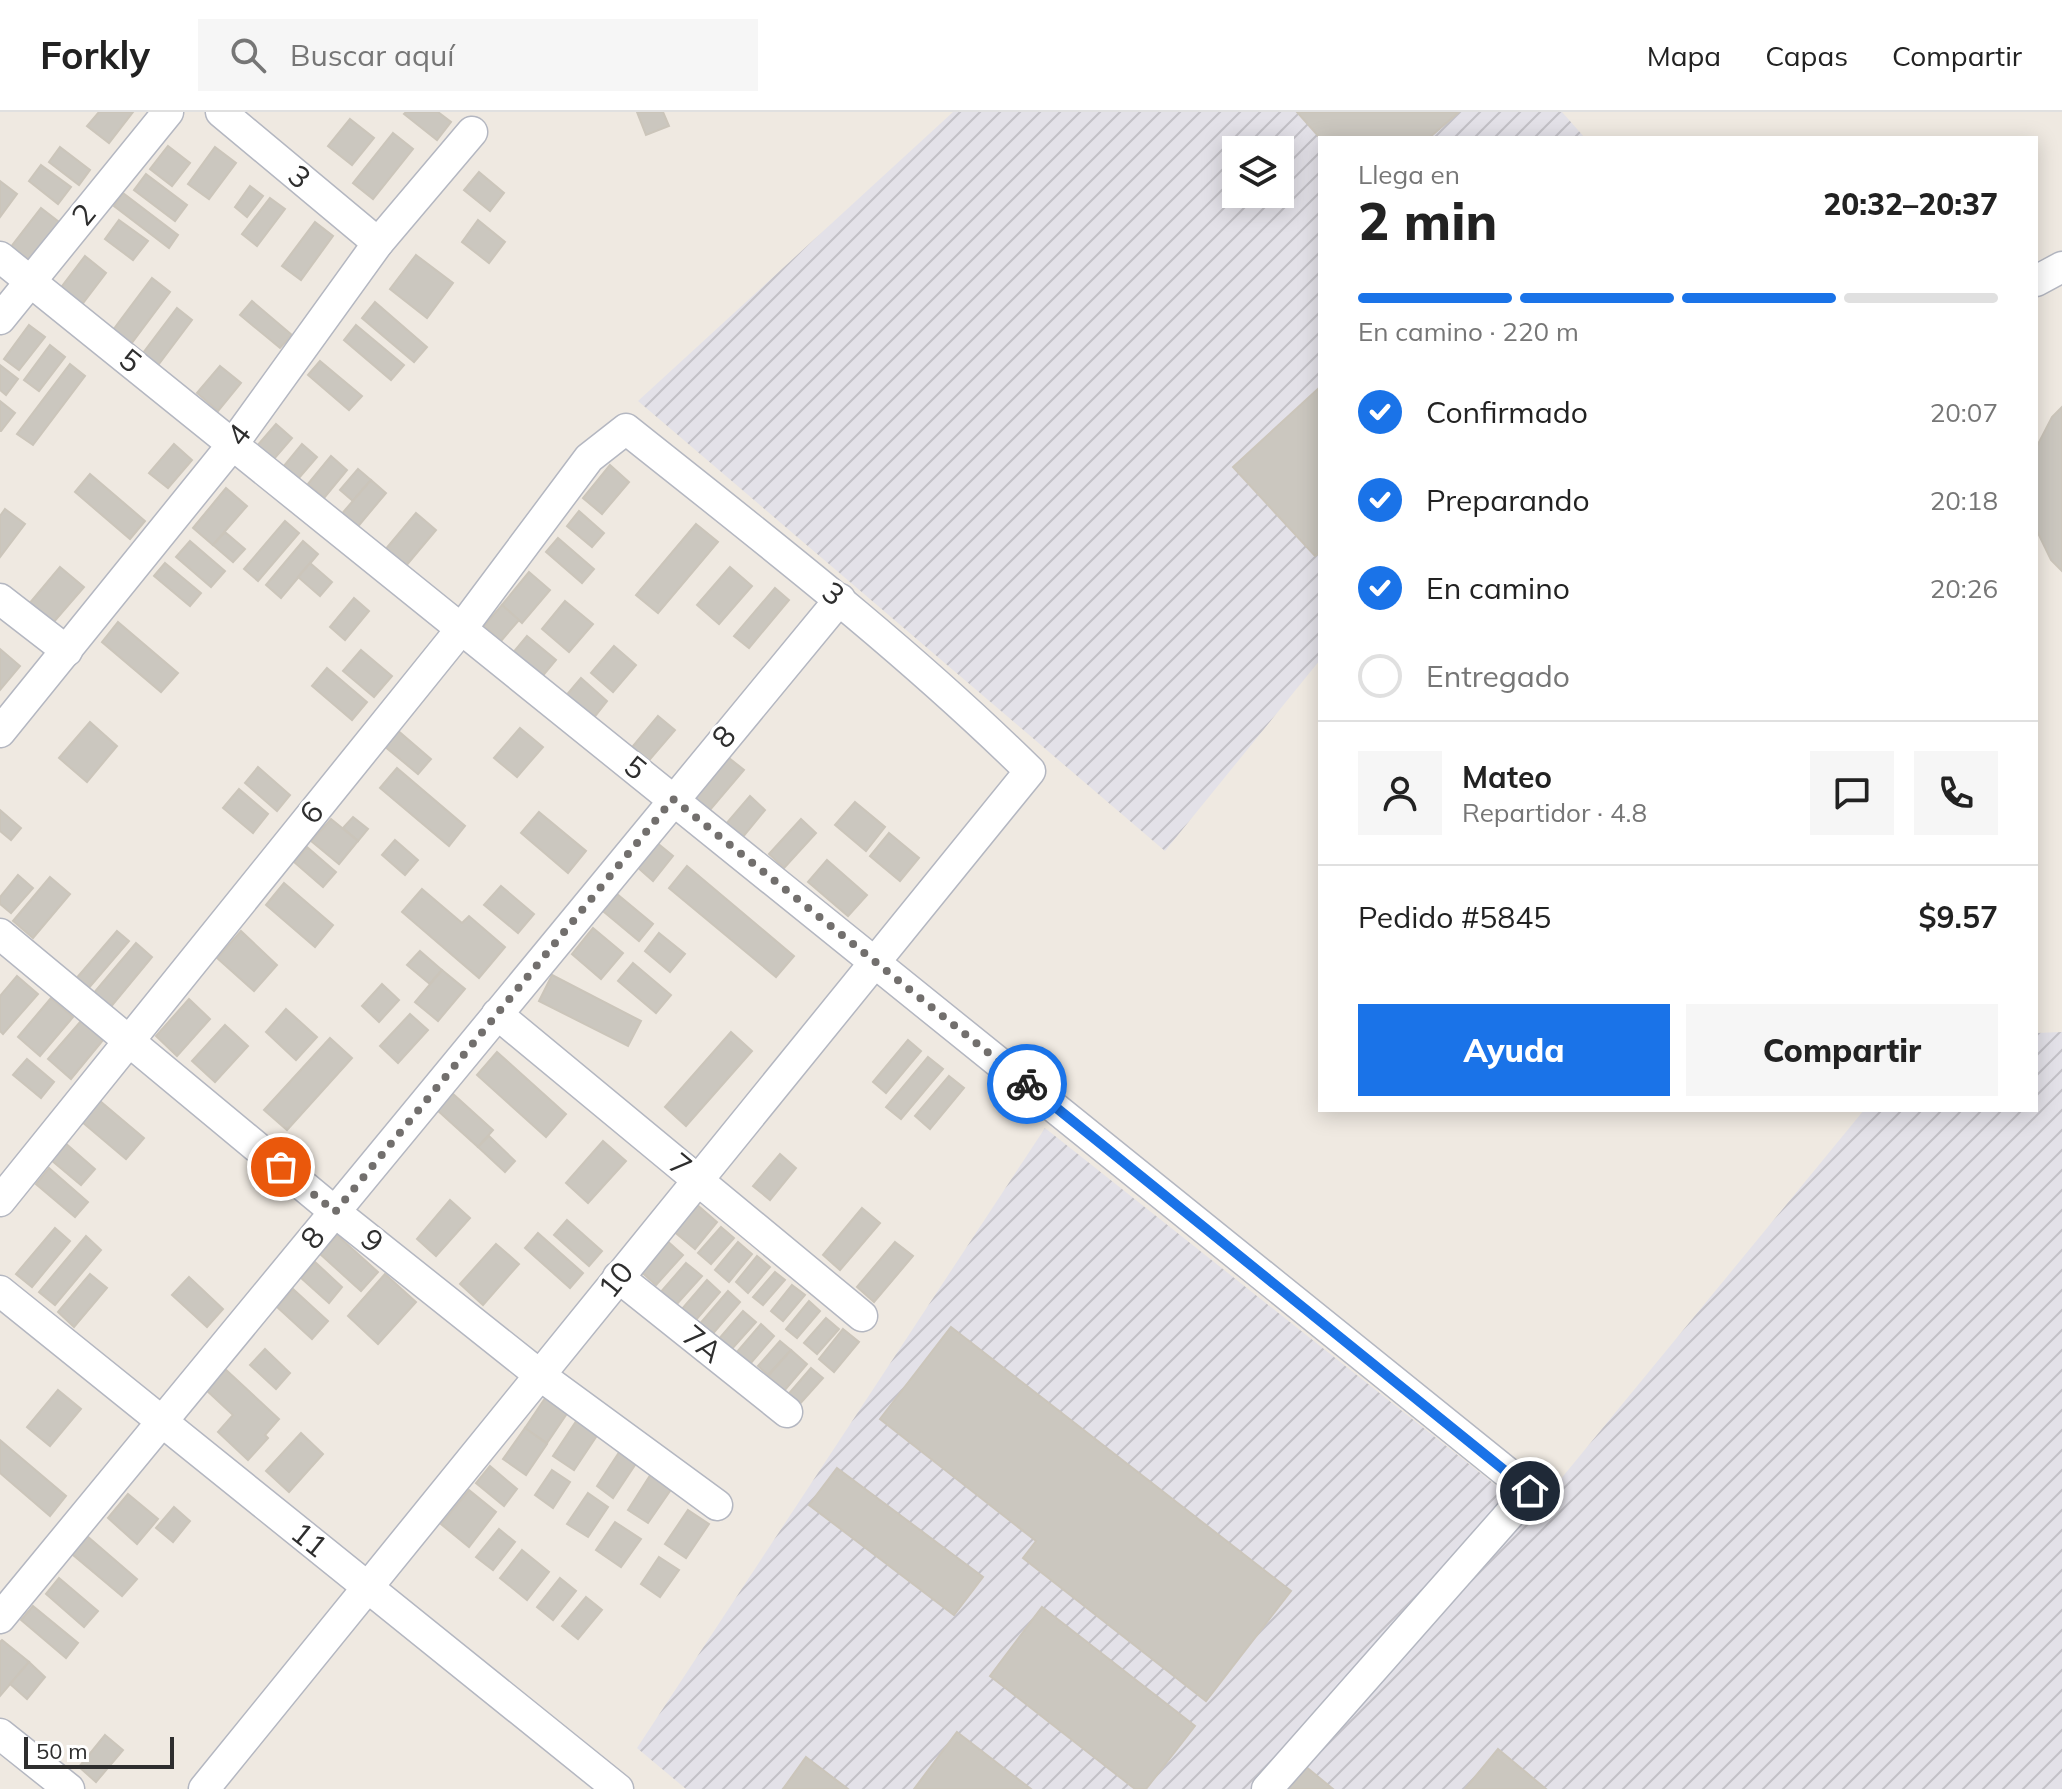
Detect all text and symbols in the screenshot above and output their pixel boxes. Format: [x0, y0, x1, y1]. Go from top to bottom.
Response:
search box [198, 19, 758, 91]
text: Forkly [40, 31, 150, 79]
icon: search [226, 33, 270, 77]
text: Buscar aquí [290, 36, 455, 74]
text: Mapa [1647, 38, 1721, 73]
text: Capas [1765, 38, 1848, 73]
text: Compartir [1892, 38, 2022, 73]
map controls [1222, 136, 1294, 208]
button: layers [1222, 136, 1294, 208]
street label: 3 [281, 156, 319, 197]
text: Llega en [1358, 158, 1460, 191]
text: 20:32–20:37 [1823, 185, 1998, 223]
text: 2 min [1358, 188, 1497, 253]
street label: 2 [63, 195, 104, 233]
text: En camino · 220 m [1358, 315, 1579, 348]
street label: 5 [112, 340, 150, 381]
icon: check [1358, 390, 1402, 434]
text: Confirmado [1426, 393, 1588, 431]
text: 20:07 [1930, 396, 1998, 429]
street label: 4 [218, 416, 259, 453]
icon: check [1358, 478, 1402, 522]
text: Preparando [1426, 481, 1590, 519]
text: 20:18 [1930, 484, 1998, 517]
icon: check [1358, 566, 1402, 610]
text: En camino [1426, 569, 1570, 607]
text: 20:26 [1930, 572, 1998, 605]
street label: 3 [815, 573, 853, 614]
text: Entregado [1426, 657, 1570, 695]
street label: 8 [703, 717, 744, 755]
street label: 5 [617, 747, 655, 788]
button: person [1358, 751, 1442, 835]
button: chat [1810, 751, 1894, 835]
button: phone [1914, 751, 1998, 835]
text: Mateo [1462, 758, 1552, 796]
street label: 6 [291, 793, 332, 831]
text: Repartidor · 4.8 [1462, 796, 1647, 829]
text: Pedido #5845 [1358, 898, 1551, 936]
text: $9.57 [1919, 898, 1998, 936]
button: Ayuda [1358, 1004, 1670, 1096]
button: Compartir [1686, 1004, 1998, 1096]
courier [987, 1044, 1067, 1124]
icon: bike [1005, 1062, 1049, 1106]
pin [247, 1133, 315, 1201]
street label: 7 [662, 1144, 700, 1185]
icon: bag [259, 1145, 303, 1189]
street label: 8 [292, 1218, 333, 1256]
street label: 9 [354, 1220, 392, 1261]
street label: 10 [589, 1253, 641, 1305]
street label: 7A [675, 1316, 730, 1371]
pin [1496, 1457, 1564, 1525]
icon: home [1508, 1469, 1552, 1513]
street label: 11 [284, 1513, 336, 1565]
scale bar [24, 1733, 174, 1769]
text: 50 m [36, 1737, 87, 1765]

